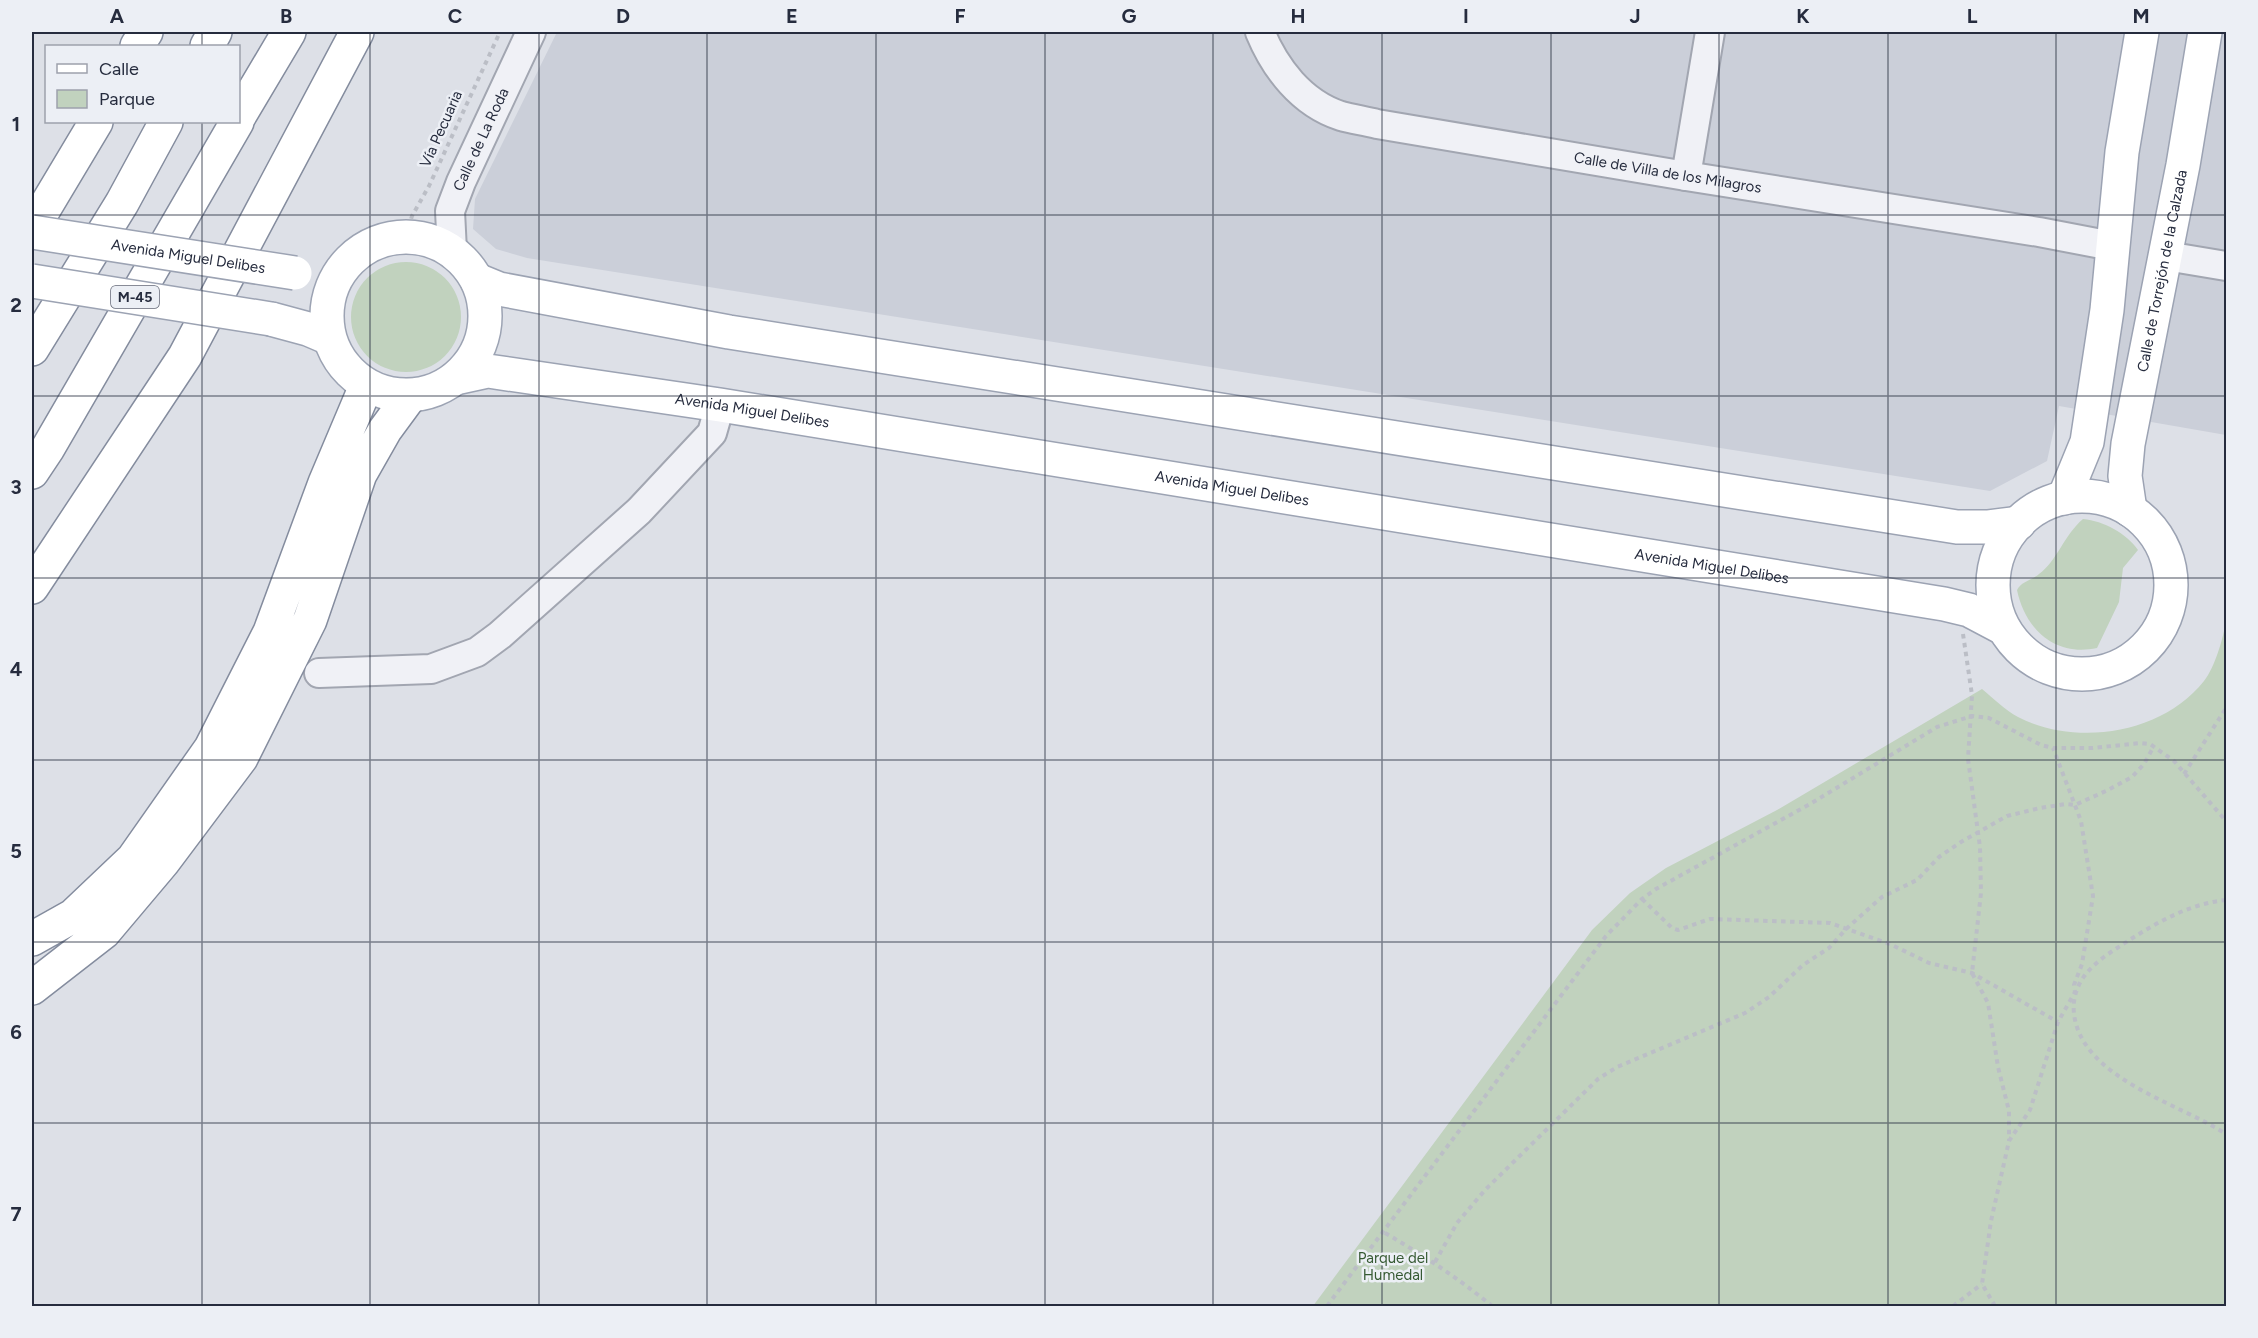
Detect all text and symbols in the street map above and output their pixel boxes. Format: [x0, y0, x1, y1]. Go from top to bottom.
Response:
text: A [110, 4, 125, 28]
text: B [280, 4, 292, 28]
text: C [448, 4, 462, 28]
text: D [616, 4, 630, 28]
text: E [786, 4, 798, 28]
text: F [954, 4, 966, 28]
text: G [1122, 4, 1137, 28]
text: H [1291, 4, 1306, 28]
text: I [1463, 4, 1469, 28]
text: J [1629, 4, 1641, 28]
text: K [1796, 4, 1810, 28]
text: L [1967, 4, 1978, 28]
text: M [2132, 4, 2150, 28]
legend [45, 45, 240, 123]
text: Calle [99, 58, 139, 80]
street label: Calle de La Roda [449, 85, 513, 193]
text: Parque [99, 88, 155, 110]
street label: Vía Pecuaria [416, 88, 466, 170]
text: 1 [12, 112, 20, 136]
street label: Calle de Villa de los Milagros [1573, 148, 1763, 197]
street label: Calle de Torrejón de la Calzada [2133, 168, 2191, 373]
street label: Avenida Miguel Delibes [110, 235, 266, 277]
road number: M-45 [111, 286, 159, 308]
text: 2 [10, 293, 22, 317]
street label: Avenida Miguel Delibes [674, 390, 831, 432]
street label: Avenida Miguel Delibes [1154, 467, 1310, 510]
text: 3 [10, 475, 22, 499]
street label: Avenida Miguel Delibes [1633, 545, 1790, 588]
text: 4 [10, 657, 23, 681]
text: 5 [10, 839, 22, 863]
text: 6 [10, 1020, 22, 1044]
text: 7 [10, 1202, 22, 1226]
park label: Parque del Humedal [1358, 1249, 1428, 1284]

